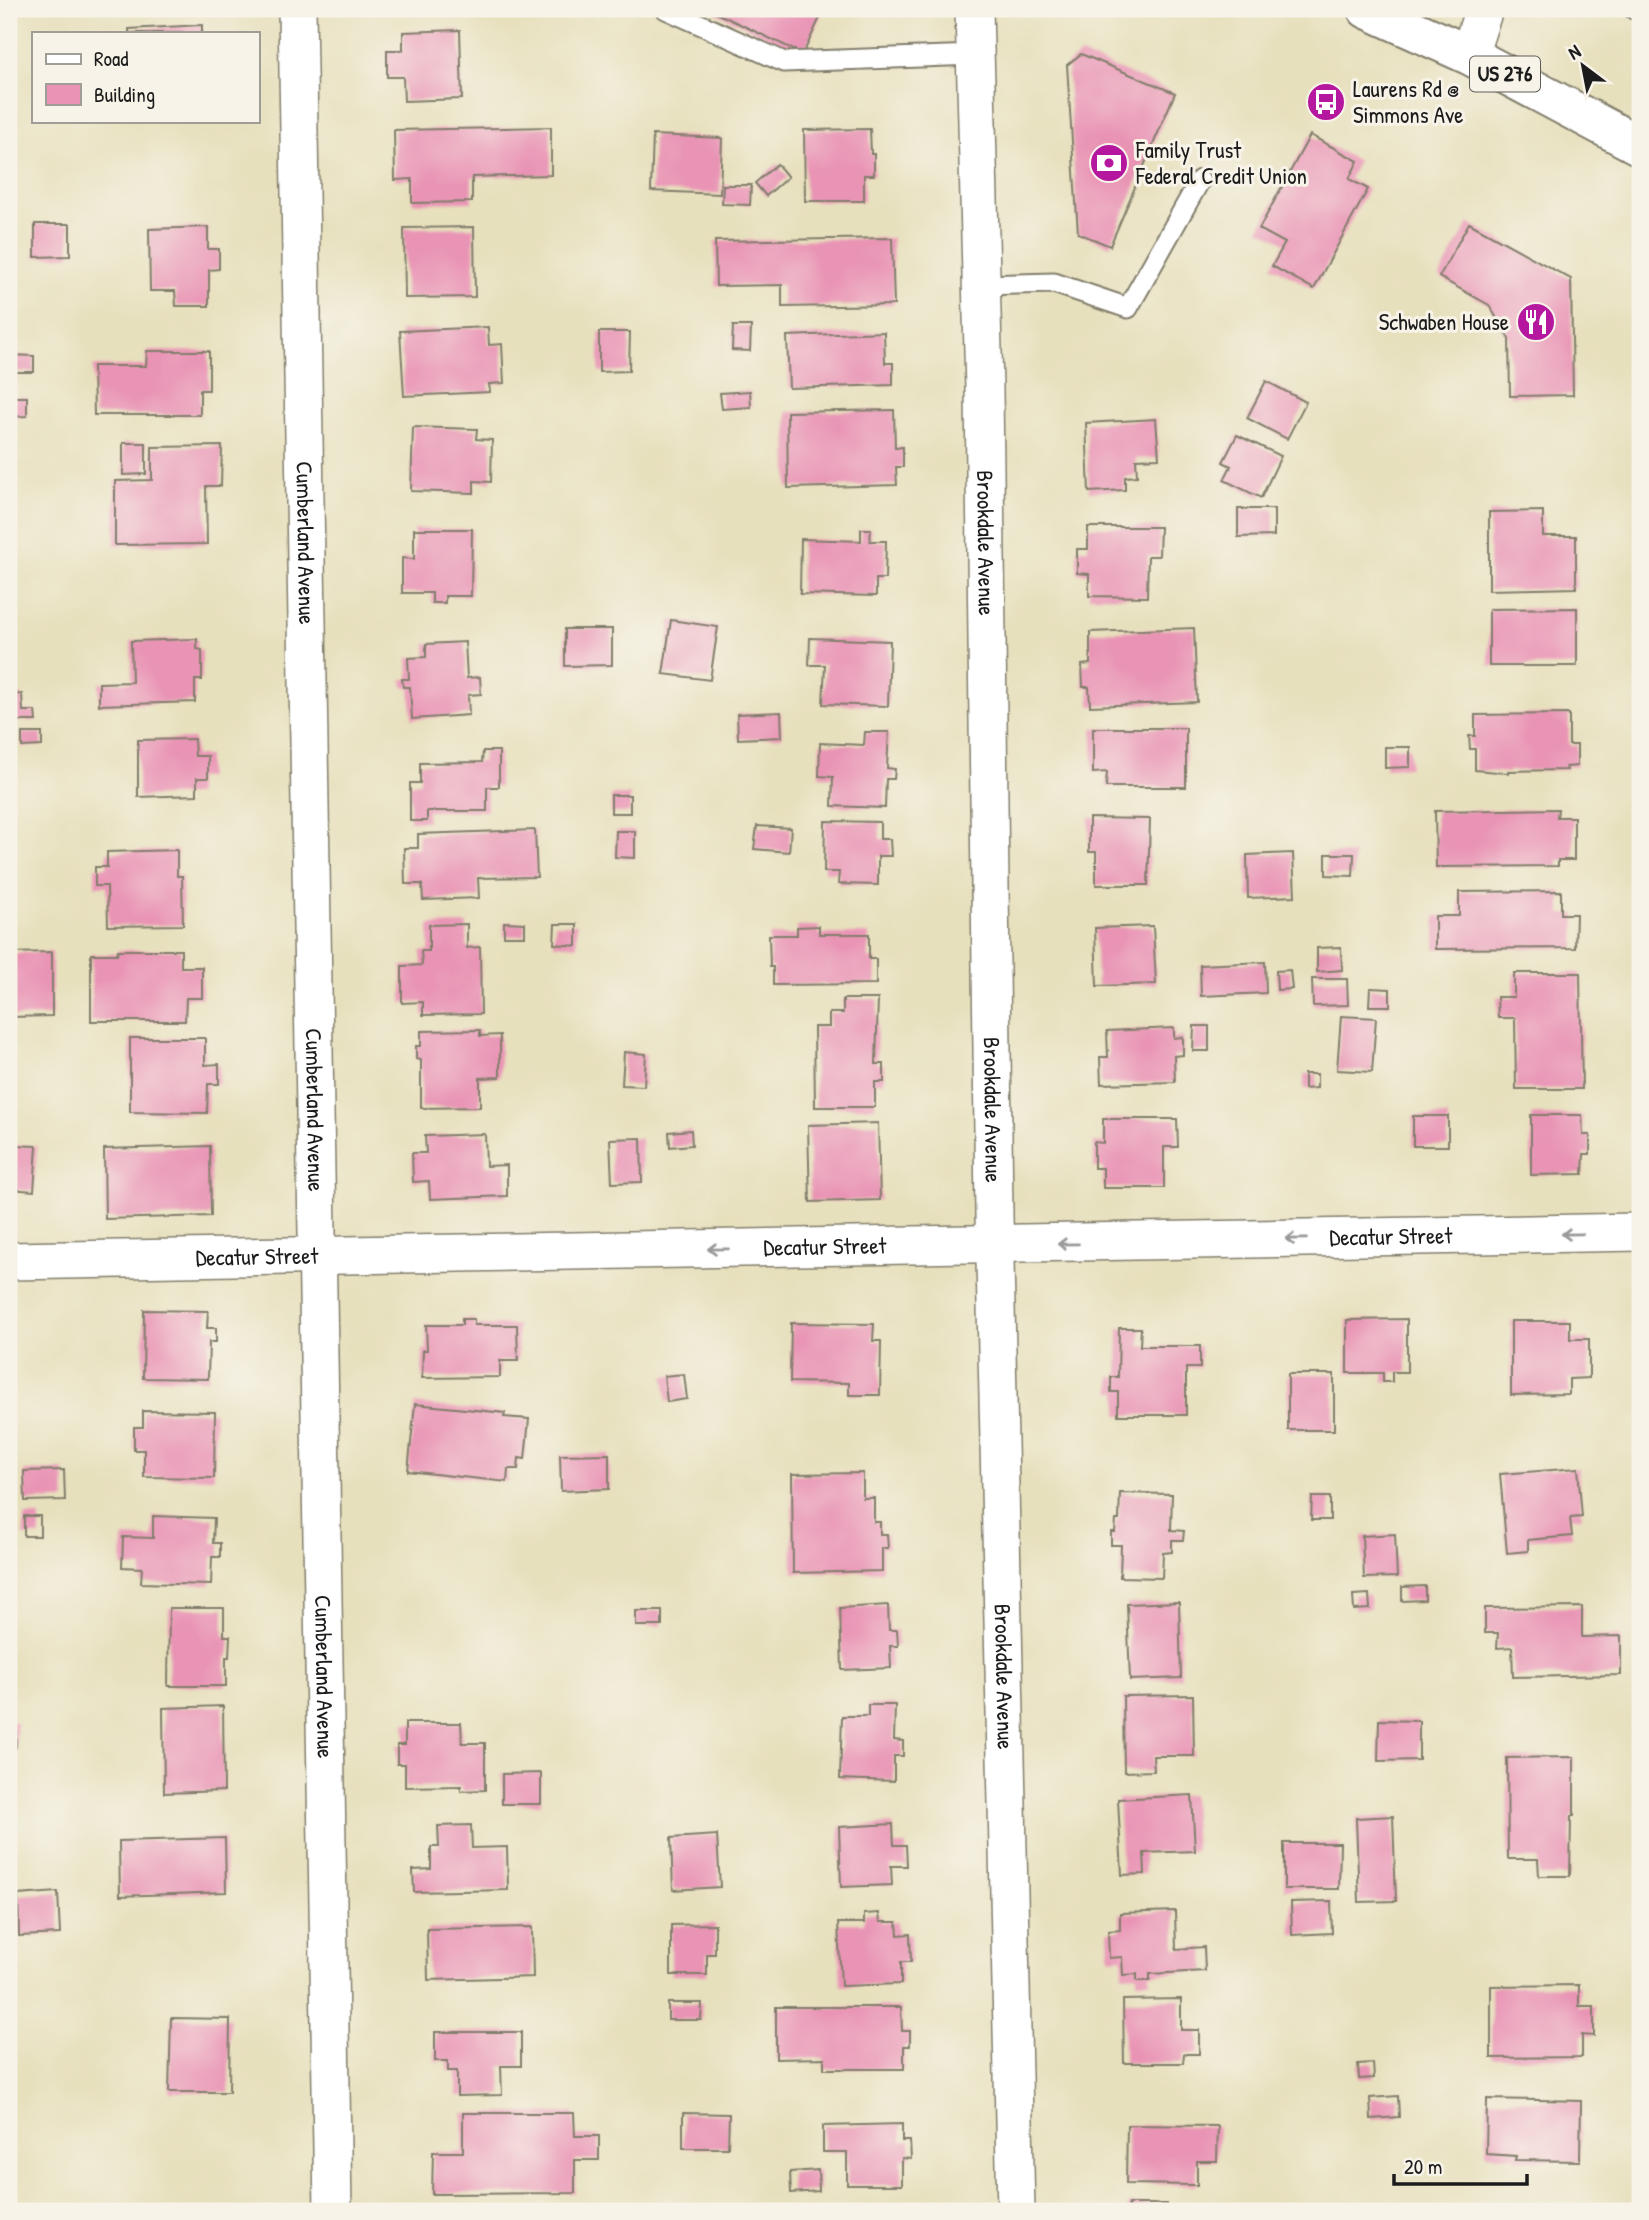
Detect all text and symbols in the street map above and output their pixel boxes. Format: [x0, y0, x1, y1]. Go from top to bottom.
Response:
legend [32, 32, 259, 122]
north arrow [1548, 32, 1618, 102]
text: N [1563, 38, 1585, 65]
text: Road [94, 44, 128, 73]
road number: US 276 [1470, 56, 1540, 92]
place label: Laurens Rd @ Simmons Ave [1353, 73, 1463, 130]
text: Building [94, 80, 155, 109]
bus stop icon: Laurens Rd @ Simmons Ave [1305, 81, 1347, 123]
place label: Family Trust Federal Credit Union [1135, 134, 1307, 191]
bank icon: Family Trust Federal Credit Union [1088, 142, 1130, 184]
restaurant icon: Schwaben House [1515, 301, 1557, 343]
place label: Schwaben House [1379, 306, 1509, 337]
street label: Cumberland Avenue [289, 461, 323, 625]
street label: Brookdale Avenue [970, 470, 1003, 616]
street label: Cumberland Avenue [299, 1028, 332, 1192]
street label: Brookdale Avenue [977, 1037, 1010, 1183]
street label: Decatur Street [1329, 1219, 1454, 1253]
one-way arrow [1561, 1227, 1584, 1240]
street label: Decatur Street [763, 1229, 888, 1263]
one-way arrow [1284, 1232, 1307, 1246]
one-way arrow [1057, 1237, 1080, 1250]
street label: Decatur Street [195, 1239, 320, 1273]
one-way arrow [707, 1242, 730, 1256]
street label: Cumberland Avenue [308, 1595, 342, 1759]
street label: Brookdale Avenue [988, 1604, 1022, 1750]
scale bar [1394, 2143, 1526, 2187]
text: 20 m [1404, 2152, 1442, 2181]

